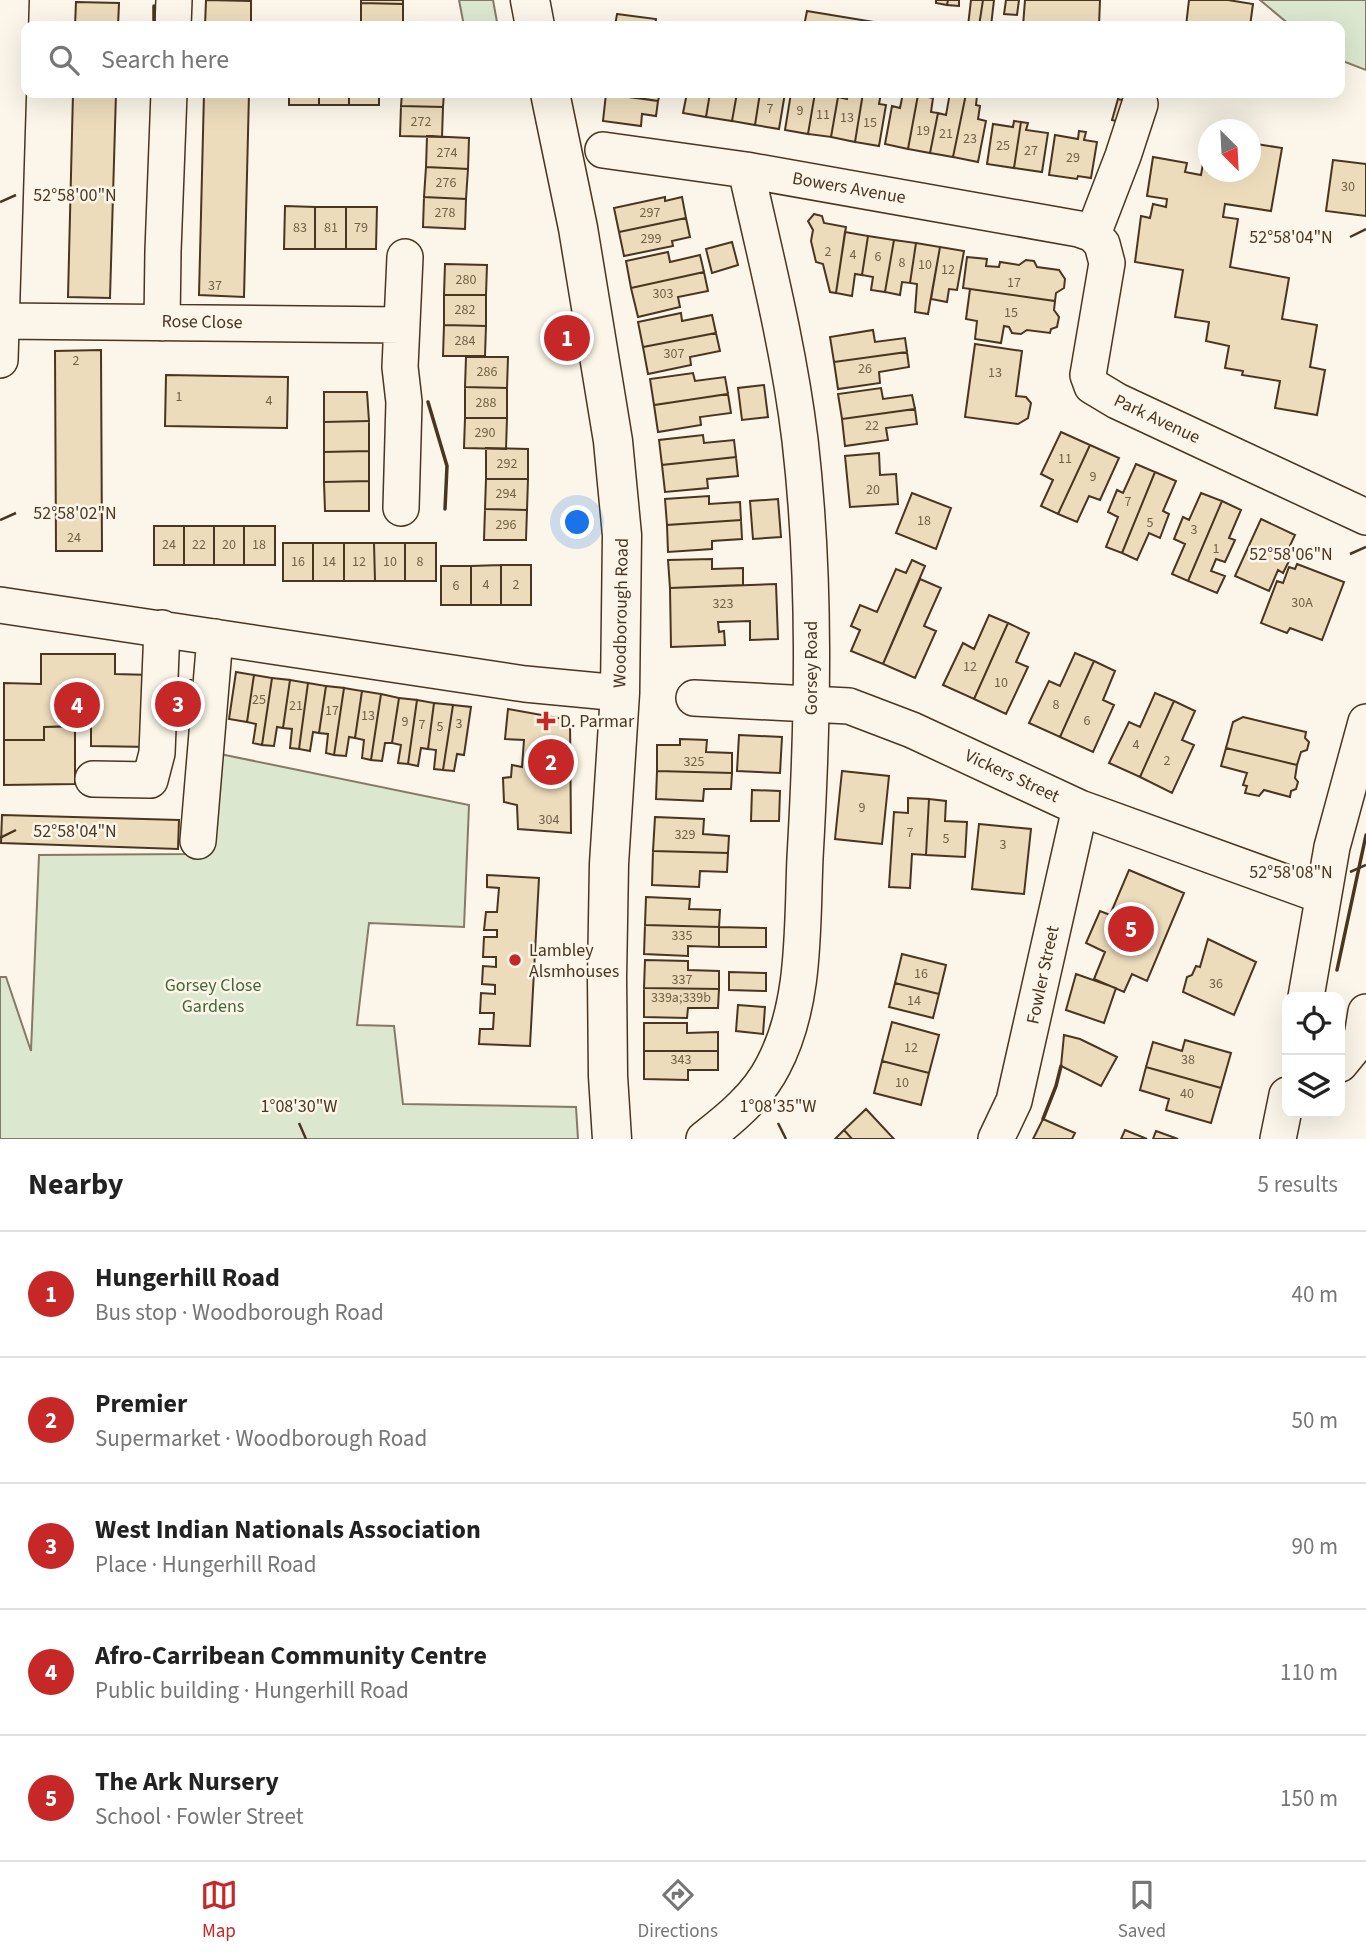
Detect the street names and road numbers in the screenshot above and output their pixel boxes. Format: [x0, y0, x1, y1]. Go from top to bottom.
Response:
street label: Bowers Avenue [790, 166, 908, 210]
street label: Rose Close [161, 309, 243, 335]
street label: Park Avenue [1110, 388, 1204, 450]
street label: Woodborough Road [607, 538, 635, 688]
street label: Gorsey Road [799, 621, 824, 715]
street label: Vickers Street [961, 743, 1063, 809]
street label: Fowler Street [1020, 924, 1066, 1026]

